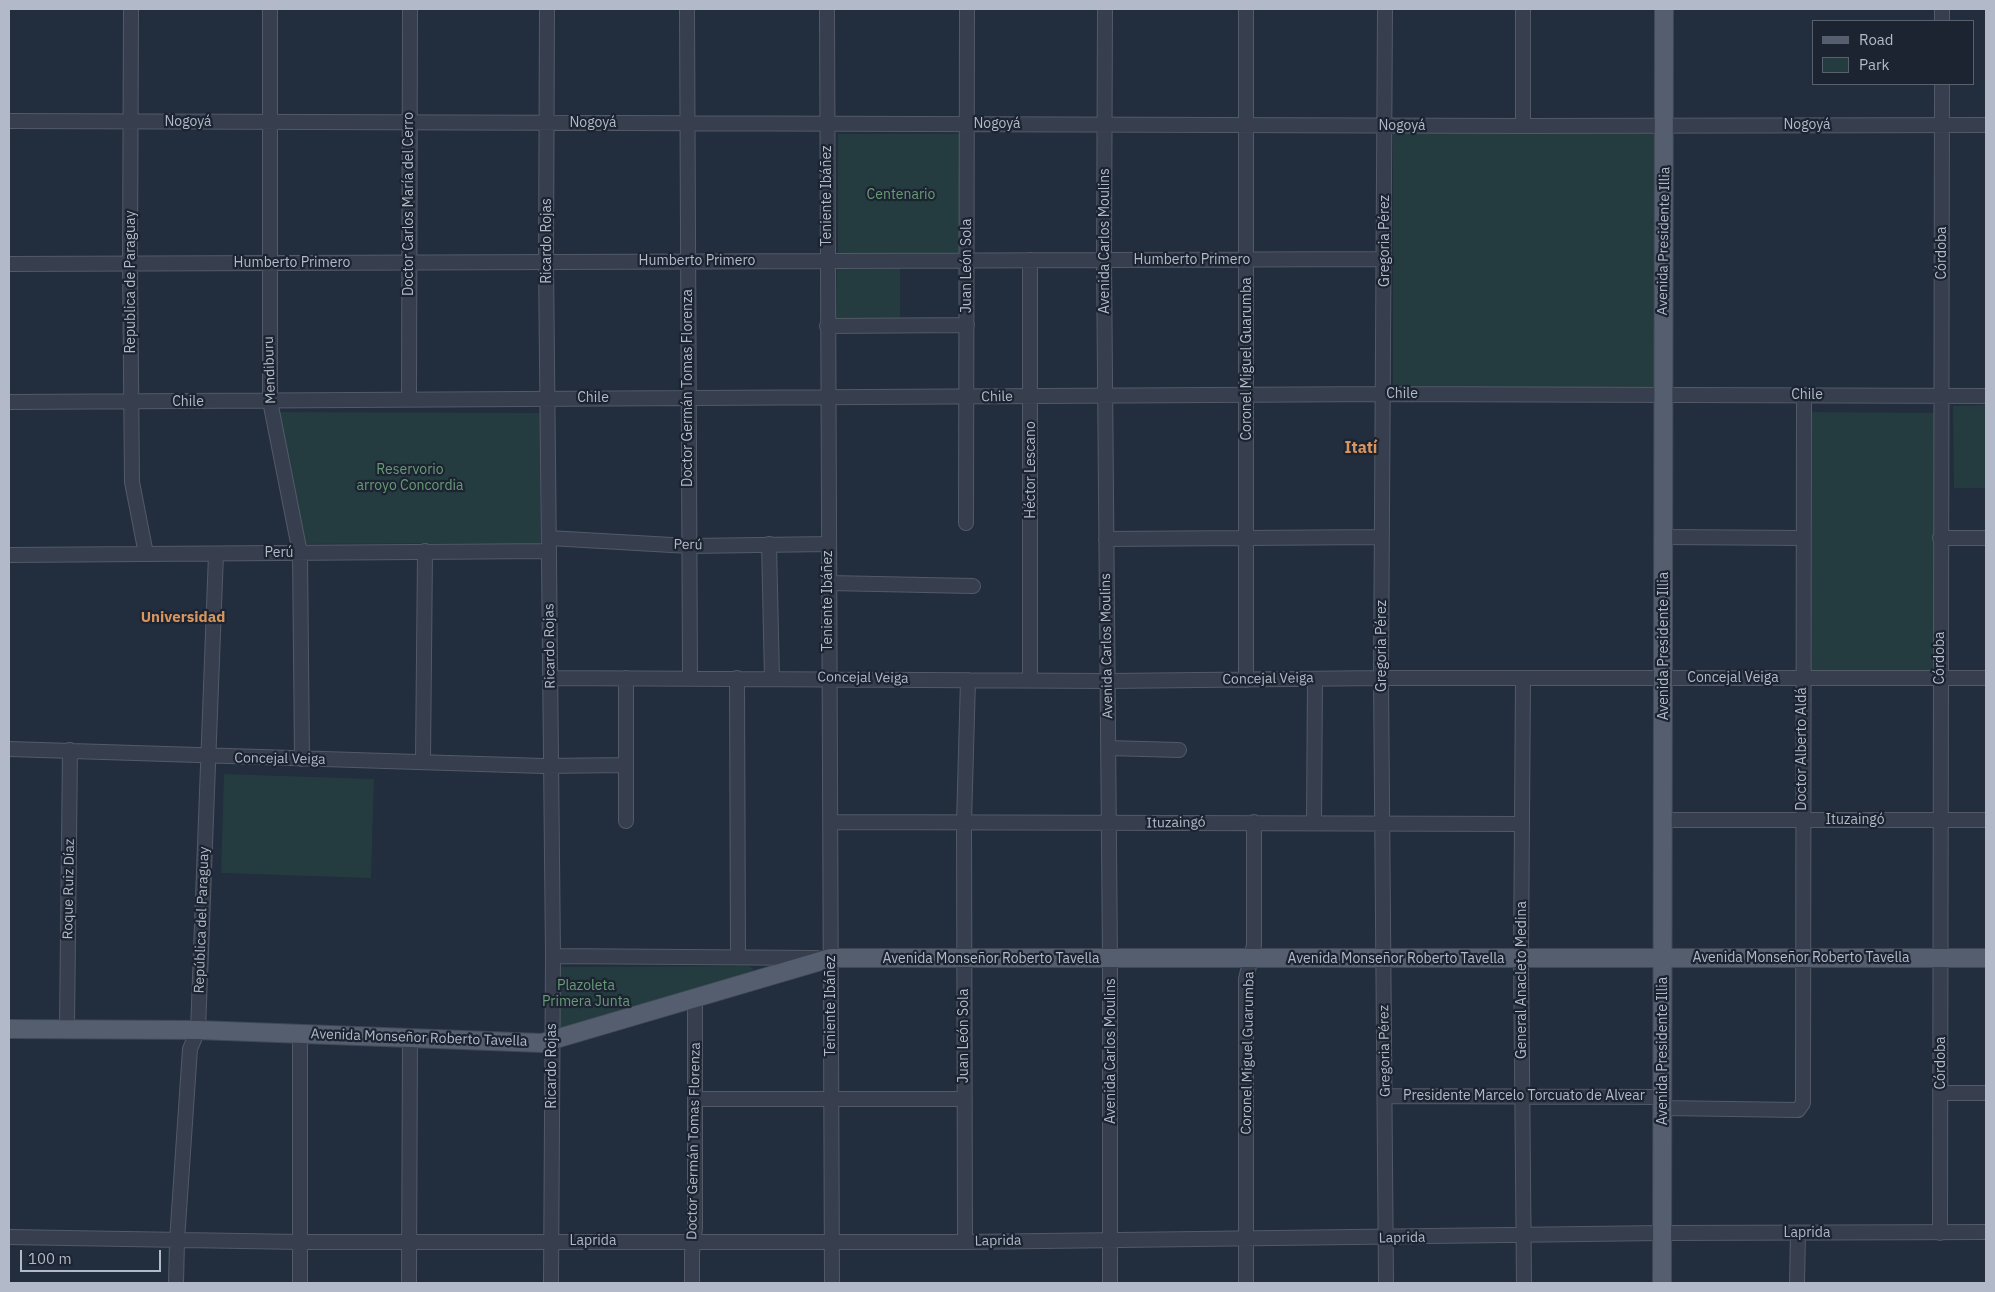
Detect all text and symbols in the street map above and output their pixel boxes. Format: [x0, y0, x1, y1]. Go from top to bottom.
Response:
legend [1812, 20, 1975, 85]
text: Road [1859, 30, 1894, 49]
text: Park [1859, 55, 1889, 74]
street label: Doctor Carlos María del Cerro [401, 112, 417, 296]
street label: Nogoyá [164, 114, 212, 130]
street label: Nogoyá [569, 115, 617, 131]
street label: Nogoyá [973, 116, 1021, 132]
street label: Nogoyá [1783, 117, 1831, 133]
street label: Nogoyá [1378, 118, 1426, 134]
street label: Teniente Ibáñez [819, 146, 835, 246]
street label: Avenida Presidente Illia [1654, 167, 1674, 315]
street label: Avenida Carlos Moulins [1097, 168, 1113, 314]
park label: Centenario [867, 187, 935, 203]
street label: Gregoria Pérez [1377, 195, 1393, 287]
street label: Ricardo Rojas [539, 198, 555, 284]
street label: Republica de Paraguay [123, 211, 139, 353]
street label: Juan León Sola [959, 219, 975, 313]
street label: Córdoba [1934, 226, 1950, 280]
street label: Humberto Primero [1134, 252, 1250, 268]
street label: Humberto Primero [639, 253, 755, 269]
street label: Humberto Primero [234, 255, 350, 271]
street label: Coronel Miguel Guarumba [1239, 277, 1255, 441]
street label: Doctor Germán Tomas Florenza [680, 289, 696, 487]
street label: Mendiburu [260, 336, 280, 404]
street label: Chile [1386, 386, 1418, 402]
street label: Chile [1791, 387, 1823, 403]
street label: Chile [981, 388, 1013, 406]
street label: Chile [577, 390, 609, 406]
street label: Chile [172, 394, 204, 410]
street label: Héctor Lescano [1023, 421, 1039, 519]
district label: Itatí [1345, 438, 1377, 458]
park label: Reservorio arroyo Concordia [357, 462, 463, 494]
street label: Perú [673, 536, 703, 554]
street label: Perú [265, 545, 293, 561]
street label: Teniente Ibáñez [820, 551, 836, 651]
street label: Avenida Presidente Illia [1656, 572, 1672, 720]
street label: Avenida Carlos Moulins [1097, 573, 1117, 719]
street label: Gregoria Pérez [1374, 600, 1390, 692]
street label: Ricardo Rojas [541, 603, 559, 689]
district label: Universidad [141, 609, 225, 627]
street label: Córdoba [1932, 631, 1948, 685]
street label: Concejal Veiga [817, 669, 909, 687]
street label: Concejal Veiga [1222, 670, 1314, 688]
street label: Concejal Veiga [1687, 670, 1779, 686]
street label: Doctor Alberto Aldá [1794, 687, 1810, 811]
street label: Concejal Veiga [234, 750, 326, 768]
street label: Ituzaingó [1825, 812, 1885, 828]
street label: Ituzaingó [1146, 814, 1206, 832]
street label: Roque Ruiz Díaz [60, 838, 78, 940]
street label: República del Paraguay [191, 846, 213, 994]
street label: General Anacleto Medina [1514, 901, 1530, 1059]
street label: Avenida Monseñor Roberto Tavella [1693, 950, 1909, 966]
street label: Avenida Monseñor Roberto Tavella [883, 951, 1099, 967]
street label: Avenida Monseñor Roberto Tavella [1288, 951, 1504, 967]
street label: Teniente Ibáñez [823, 956, 839, 1056]
street label: Coronel Miguel Guarumba [1238, 971, 1258, 1135]
street label: Avenida Presidente Illia [1655, 977, 1671, 1125]
park label: Plazoleta Primera Junta [542, 978, 630, 1010]
street label: Avenida Carlos Moulins [1103, 978, 1119, 1124]
street label: Juan León Sola [956, 989, 972, 1083]
street label: Gregoria Pérez [1376, 1005, 1394, 1097]
street label: Ricardo Rojas [544, 1023, 560, 1109]
street label: Avenida Monseñor Roberto Tavella [310, 1026, 528, 1050]
street label: Córdoba [1933, 1036, 1949, 1090]
street label: Doctor Germán Tomas Florenza [684, 1042, 704, 1240]
street label: Presidente Marcelo Torcuato de Alvear [1403, 1088, 1645, 1104]
street label: Laprida [1784, 1225, 1830, 1241]
street label: Laprida [1378, 1229, 1426, 1247]
street label: Laprida [974, 1232, 1022, 1250]
street label: Laprida [570, 1233, 616, 1249]
scale bar [22, 1240, 164, 1272]
text: 100 m [28, 1249, 72, 1268]

